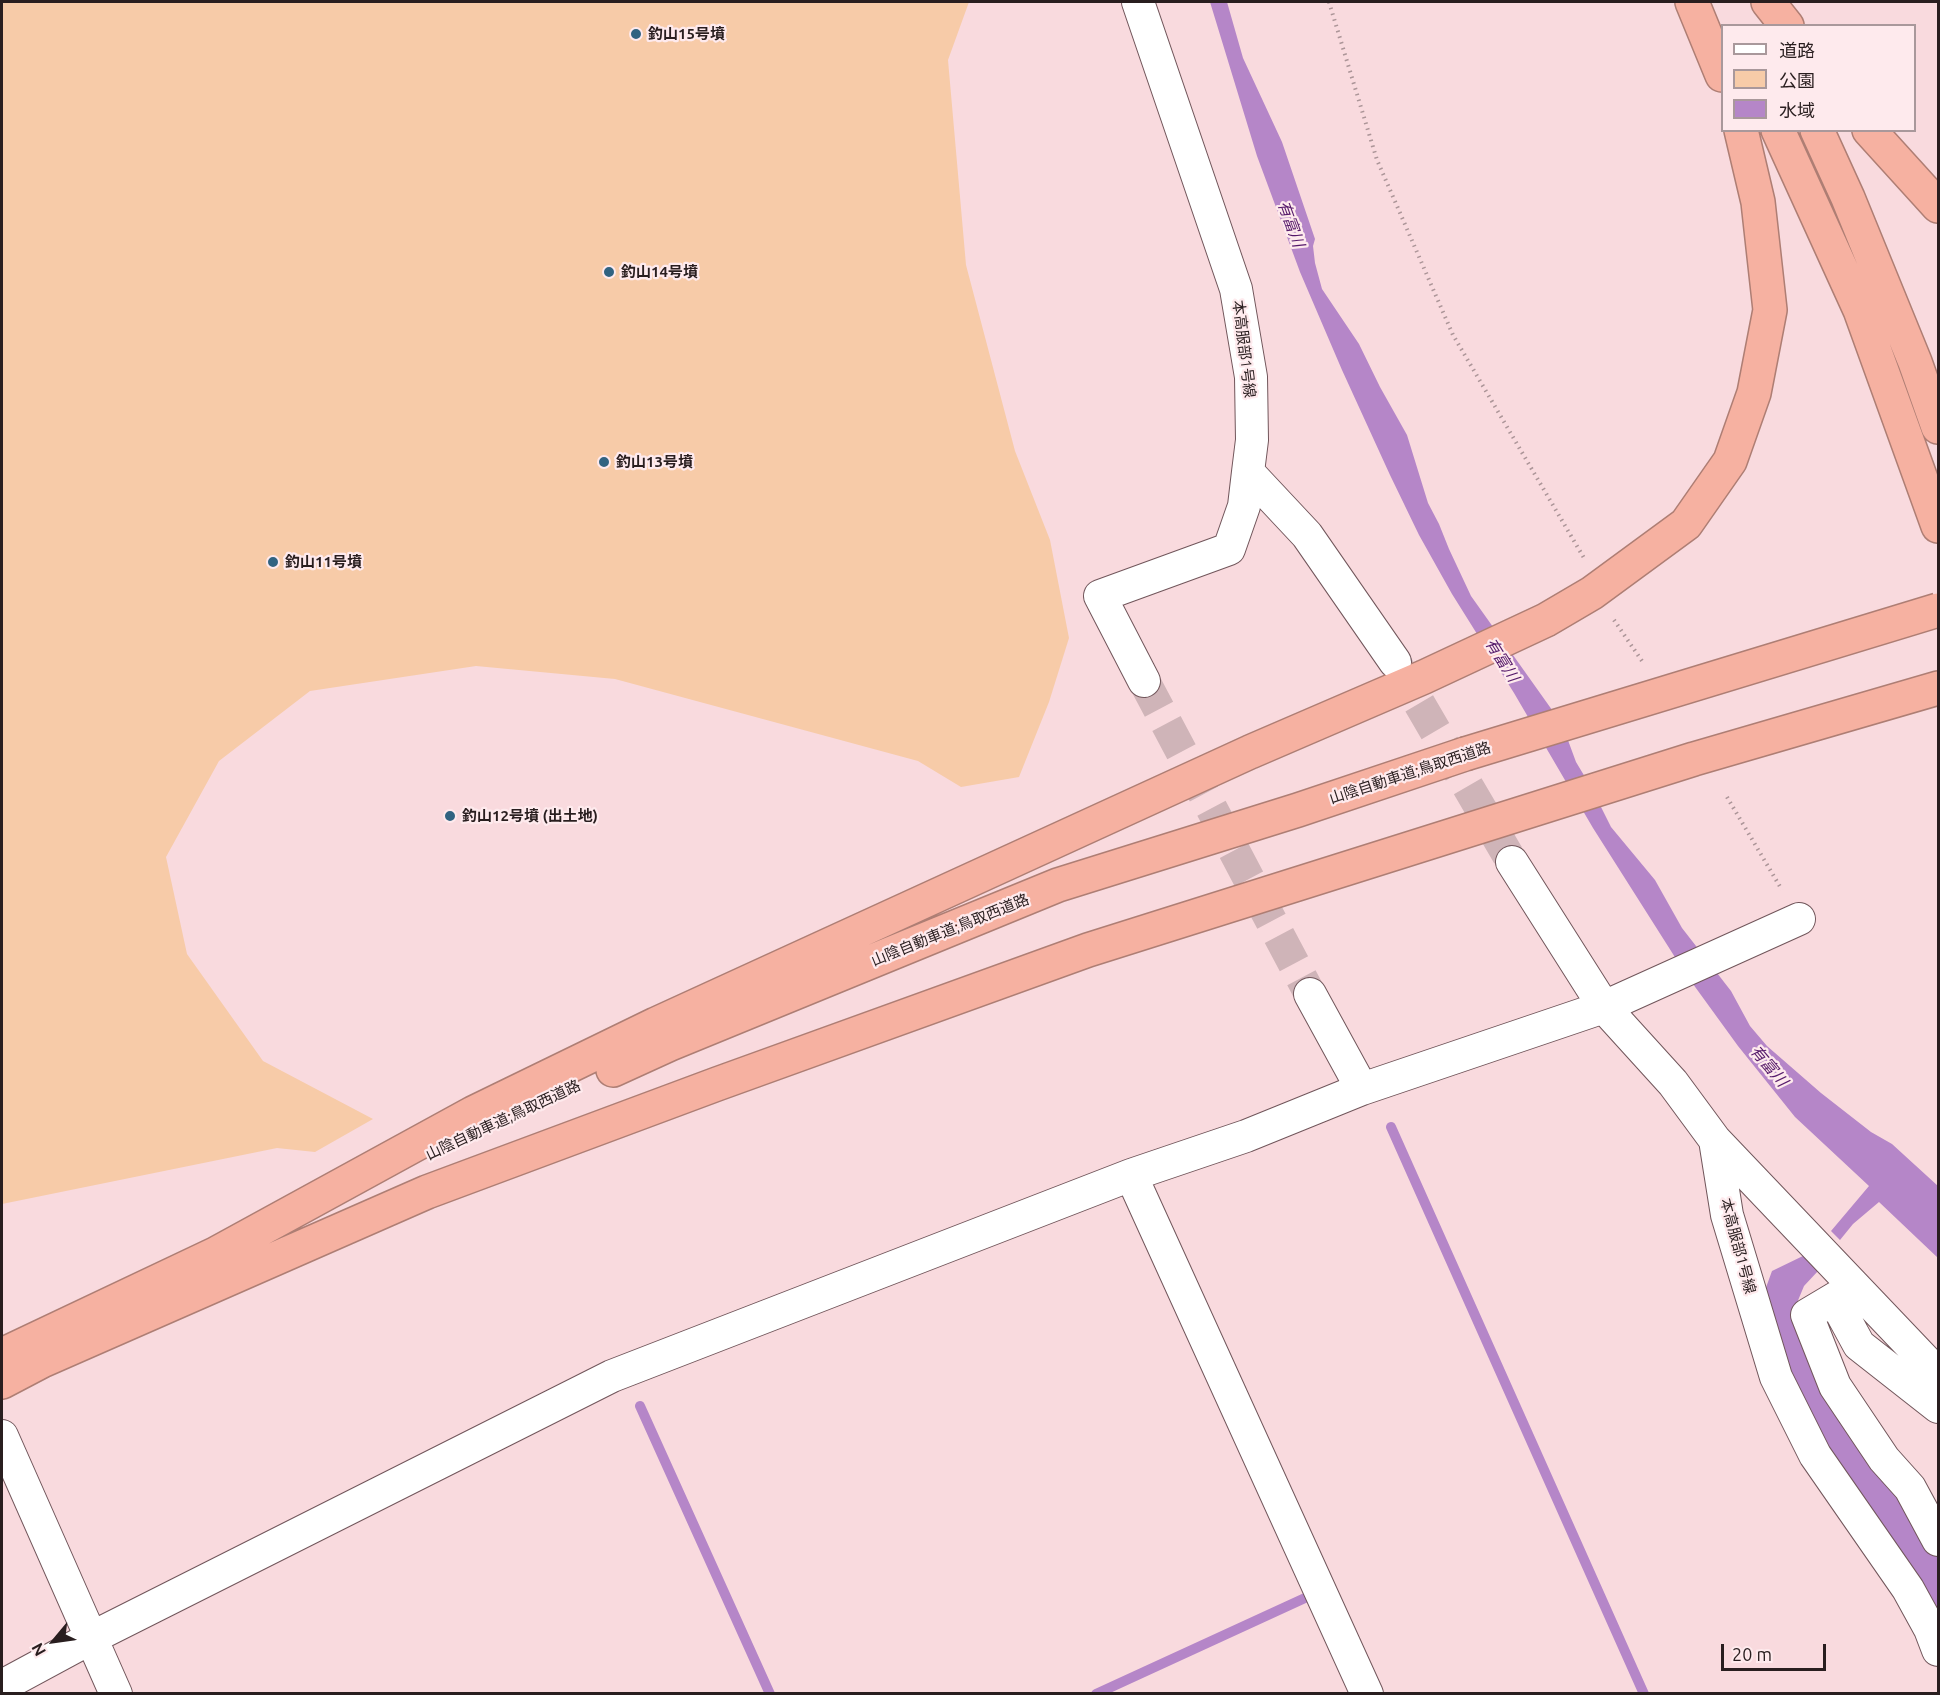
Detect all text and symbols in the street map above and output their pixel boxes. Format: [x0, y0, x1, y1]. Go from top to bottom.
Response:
legend [1721, 24, 1916, 132]
place label: 釣山15号墳 [648, 25, 725, 43]
marker: 釣山15号墳 [629, 27, 643, 41]
text: 道路 [1779, 40, 1815, 60]
text: 公園 [1779, 70, 1815, 90]
text: 水域 [1779, 100, 1815, 120]
water label: 有富川 [1274, 198, 1308, 250]
place label: 釣山14号墳 [621, 263, 698, 281]
marker: 釣山14号墳 [602, 265, 616, 279]
street label: 本高服部1号線 [1229, 299, 1259, 399]
place label: 釣山13号墳 [616, 453, 693, 471]
marker: 釣山13号墳 [597, 455, 611, 469]
place label: 釣山11号墳 [285, 553, 362, 571]
marker: 釣山11号墳 [266, 555, 280, 569]
water label: 有富川 [1481, 635, 1523, 685]
street label: 山陰自動車道;鳥取西道路 [1327, 738, 1493, 808]
place label: 釣山12号墳 (出土地) [462, 807, 598, 825]
marker: 釣山12号墳 (出土地) [443, 809, 457, 823]
street label: 山陰自動車道;鳥取西道路 [868, 890, 1032, 970]
water label: 有富川 [1746, 1041, 1792, 1091]
street label: 山陰自動車道;鳥取西道路 [423, 1076, 583, 1164]
street label: 本高服部1号線 [1717, 1196, 1759, 1296]
north arrow [24, 1611, 84, 1671]
scale bar [1724, 1632, 1829, 1670]
text: N [27, 1640, 49, 1659]
text: 20 m [1732, 1644, 1772, 1664]

